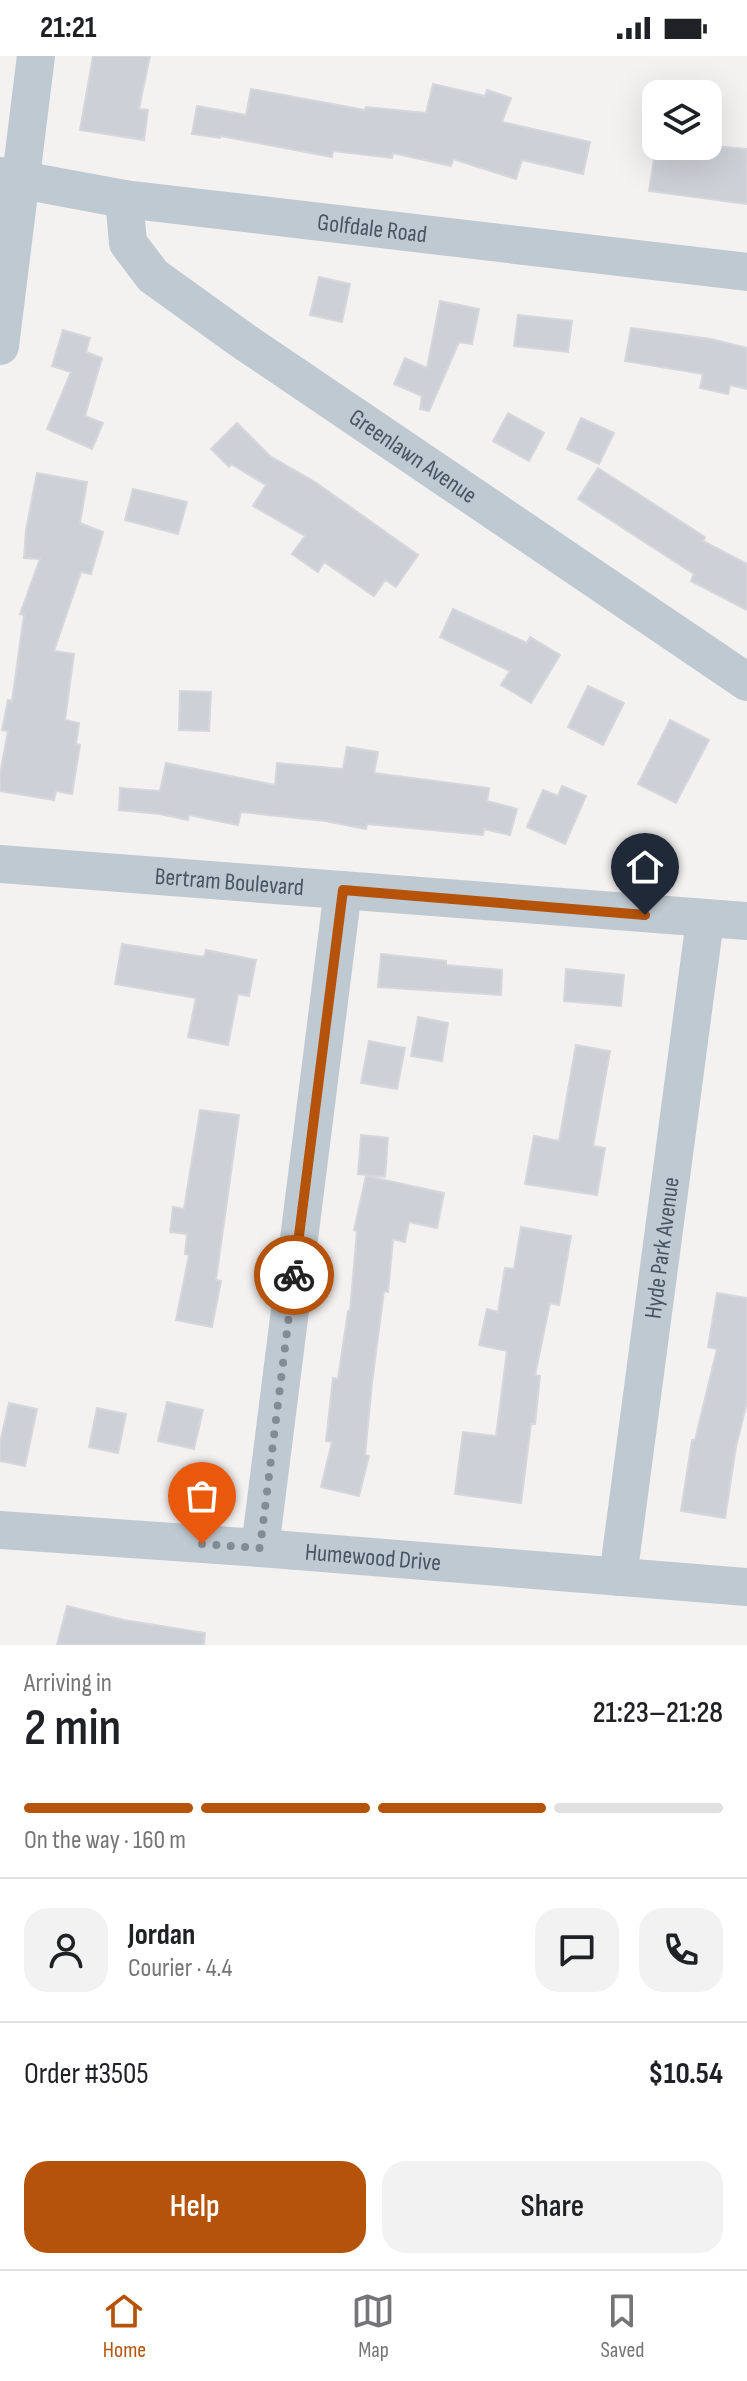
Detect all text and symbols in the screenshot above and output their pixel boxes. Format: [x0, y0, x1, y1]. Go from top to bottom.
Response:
text: 21:21 [40, 10, 97, 46]
map controls [642, 80, 722, 160]
button: layers [642, 80, 722, 160]
street label: Golfdale Road [316, 207, 429, 249]
street label: Greenlawn Avenue [344, 402, 483, 509]
pin [611, 833, 679, 915]
icon: home [623, 845, 667, 889]
street label: Bertram Boulevard [154, 861, 305, 902]
street label: Hyde Park Avenue [638, 1175, 685, 1320]
courier [254, 1235, 334, 1315]
icon: bike [272, 1253, 316, 1297]
pin [168, 1462, 236, 1544]
icon: bag [180, 1474, 224, 1518]
street label: Humewood Drive [304, 1537, 442, 1577]
text: Arriving in [24, 1668, 112, 1699]
text: 21:23–21:28 [593, 1695, 723, 1731]
text: 2 min [24, 1697, 121, 1760]
text: On the way · 160 m [24, 1825, 186, 1856]
button: person [24, 1908, 108, 1992]
button: chat [535, 1908, 619, 1992]
button: phone [639, 1908, 723, 1992]
text: Jordan [128, 1917, 195, 1953]
text: Courier · 4.4 [128, 1953, 232, 1984]
text: Order #3505 [24, 2056, 149, 2092]
text: $10.54 [648, 2056, 723, 2092]
button: Help [24, 2161, 366, 2253]
button: Share [382, 2161, 723, 2253]
tab: Home [102, 2289, 146, 2364]
tab: Map [351, 2289, 395, 2364]
tab: Saved [600, 2289, 645, 2364]

